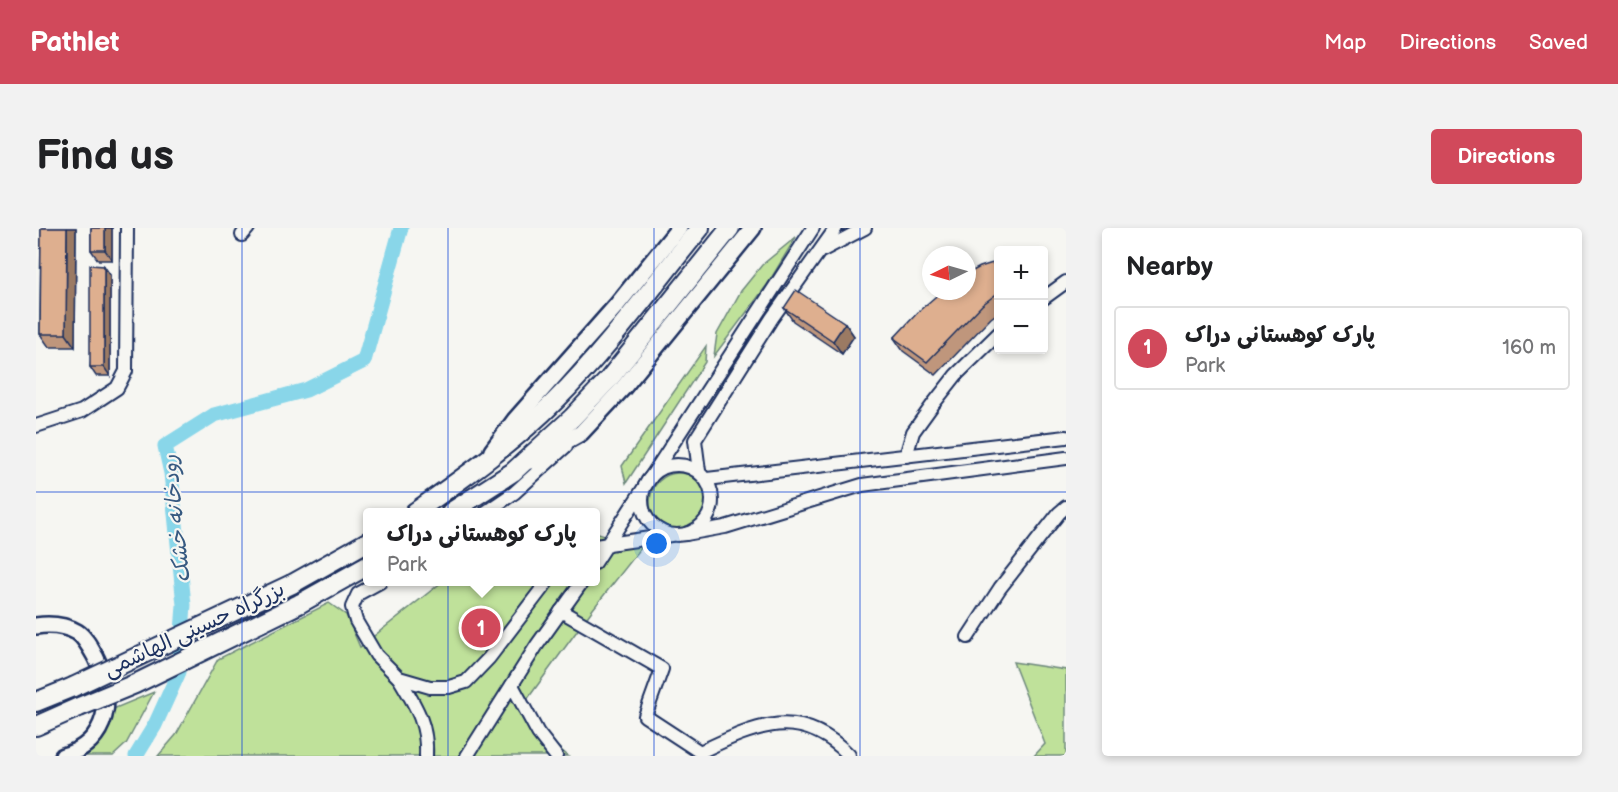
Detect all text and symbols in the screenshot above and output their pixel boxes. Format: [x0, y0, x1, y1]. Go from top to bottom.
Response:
text: Pathlet [30, 26, 119, 59]
text: Map [1324, 30, 1367, 55]
text: Directions [1400, 30, 1496, 55]
text: Saved [1529, 30, 1588, 55]
button: Directions [1431, 129, 1582, 184]
text: Find us [36, 131, 174, 182]
north arrow [922, 246, 976, 300]
map controls [994, 246, 1048, 354]
button: + [994, 246, 1048, 300]
text: Nearby [1126, 252, 1213, 283]
button: − [994, 300, 1048, 354]
text: پارک کوهستانی دراک [1185, 322, 1375, 349]
text: 1 [1143, 336, 1152, 360]
text: 160 m [1502, 336, 1556, 360]
text: Park [1185, 354, 1225, 378]
water label: رودخانه خشک [156, 454, 197, 584]
popup [363, 508, 600, 586]
text: پارک کوهستانی دراک [387, 521, 576, 548]
your location [642, 529, 671, 558]
text: Park [387, 553, 427, 577]
street label: بزرگراه حسینی الهاشمی [100, 577, 289, 683]
pin: 1 [462, 606, 500, 650]

